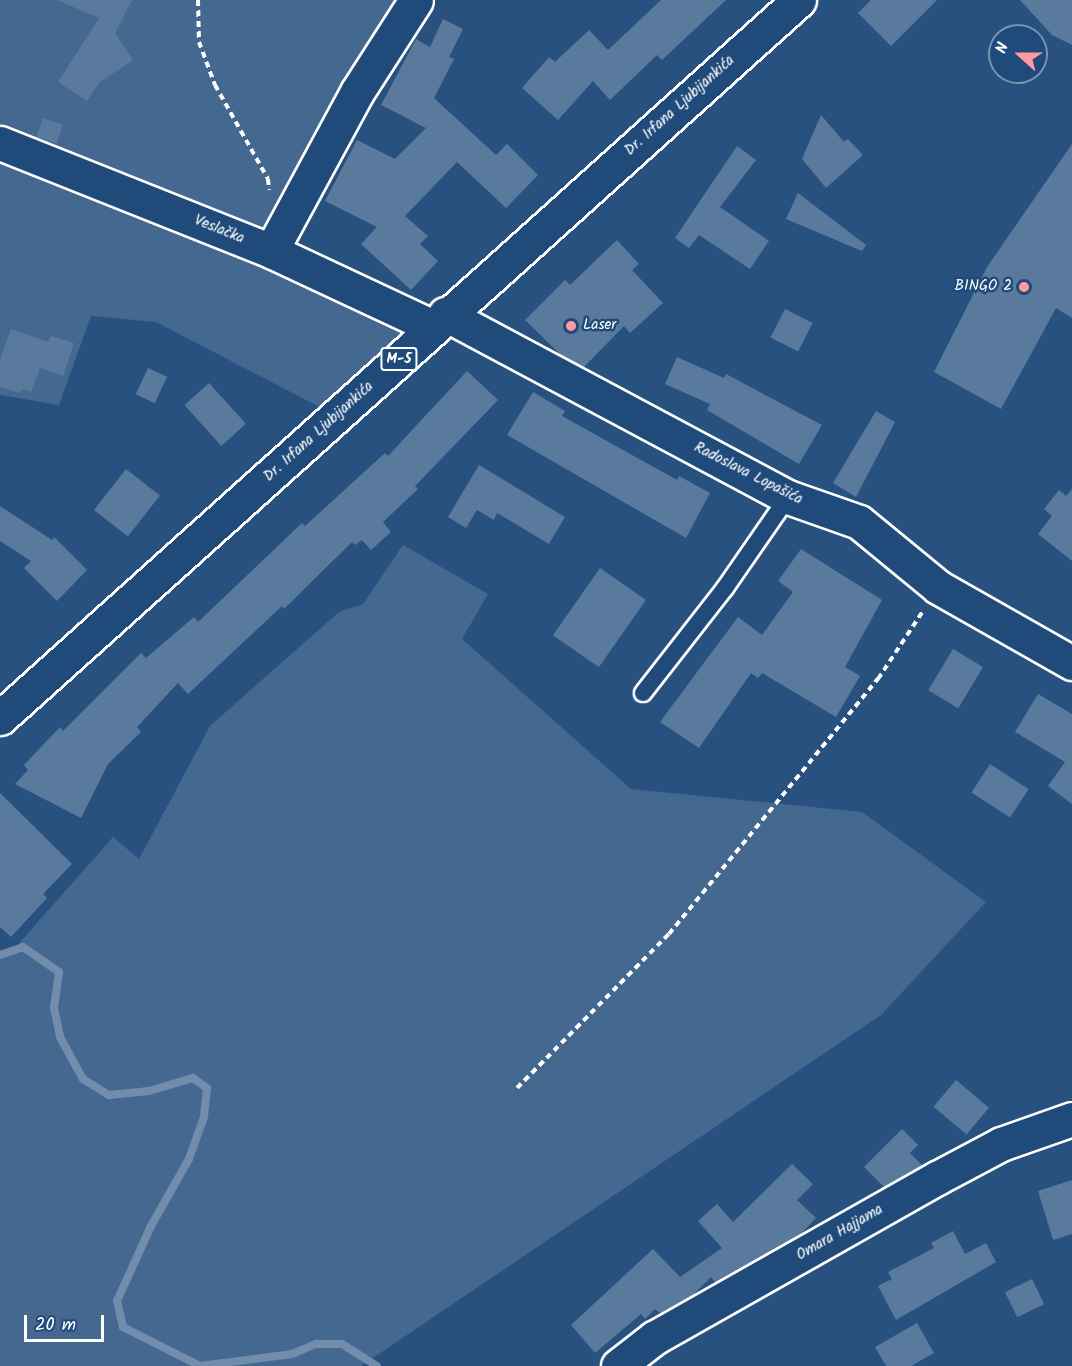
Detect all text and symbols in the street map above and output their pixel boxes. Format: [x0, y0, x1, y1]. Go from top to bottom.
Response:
north arrow [988, 24, 1048, 84]
text: N [989, 39, 1016, 57]
street label: Dr. Irfana Ljubijankića [621, 52, 739, 160]
street label: Veslačka [191, 212, 247, 248]
place label: BINGO 2 [955, 278, 1012, 296]
marker: BINGO 2 [1017, 280, 1031, 294]
place label: Laser [583, 317, 616, 335]
marker: Laser [564, 319, 578, 333]
road number: M-5 [380, 348, 418, 370]
street label: Dr. Irfana Ljubijankića [260, 378, 378, 486]
street label: Radoslava Lopašića [691, 439, 805, 509]
street label: Omara Hajjama [794, 1201, 886, 1265]
scale bar [27, 1303, 106, 1341]
text: 20 m [35, 1311, 76, 1340]

